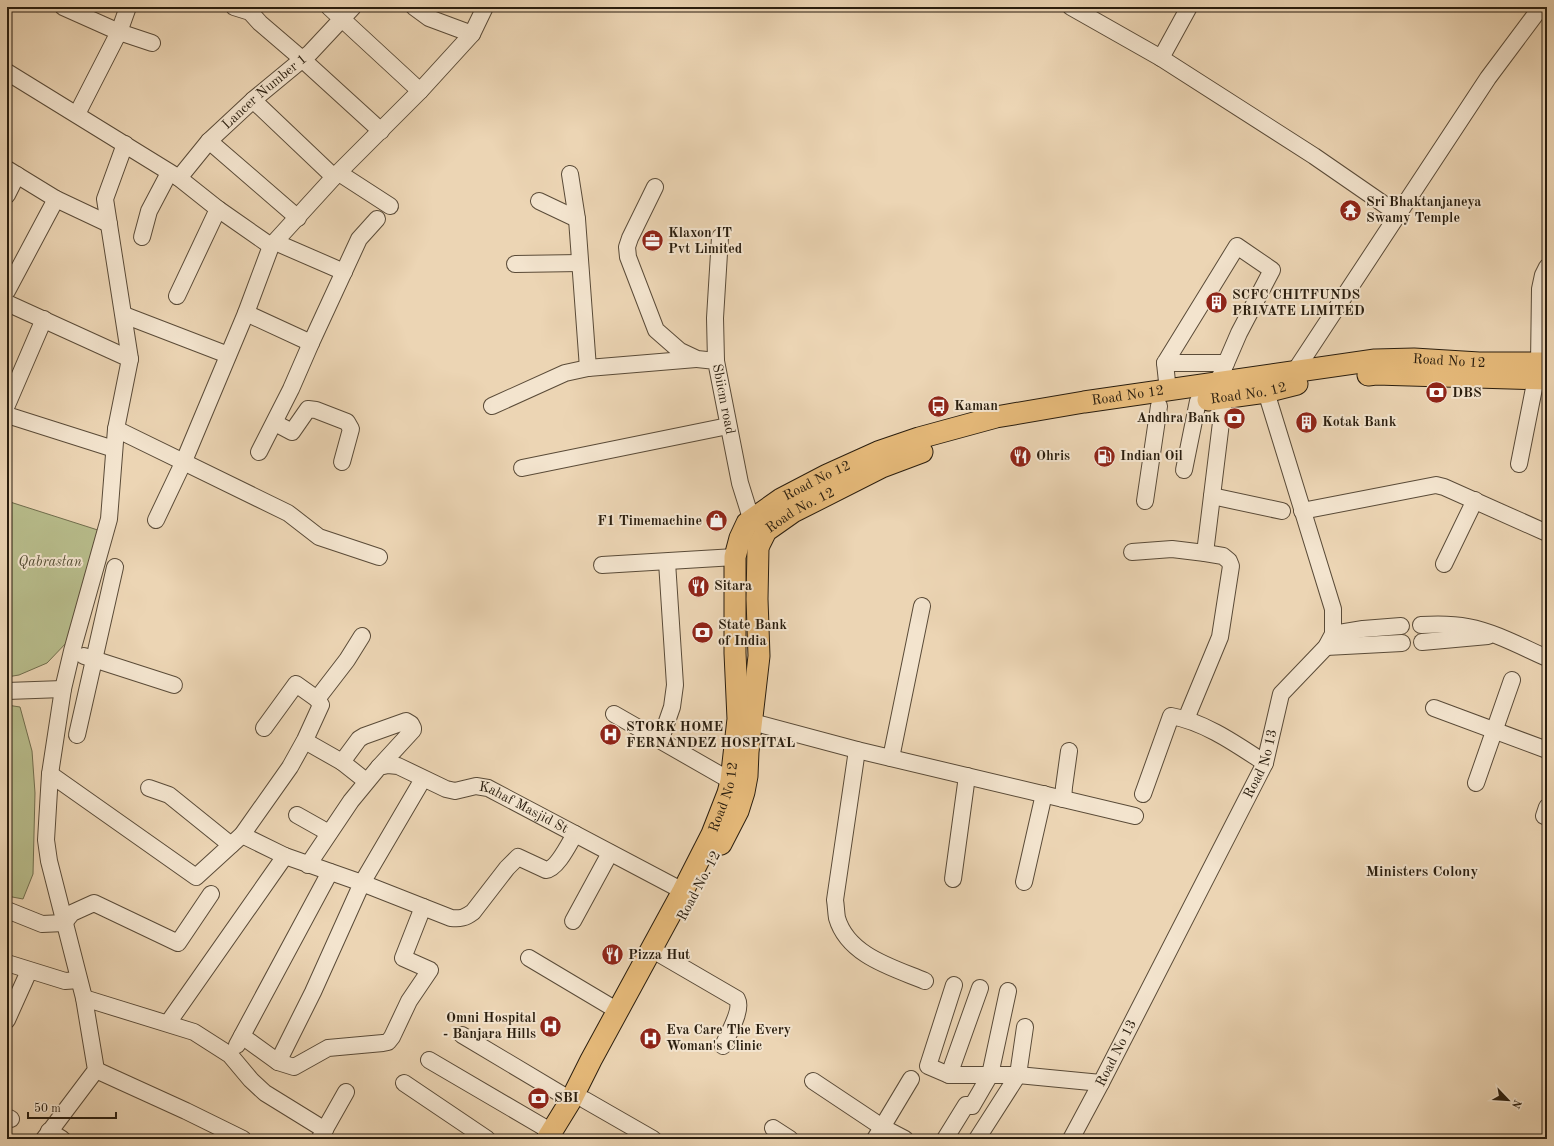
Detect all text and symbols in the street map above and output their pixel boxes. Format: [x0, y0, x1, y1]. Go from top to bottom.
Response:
street label: Lancer Number 1 [220, 52, 310, 132]
place label: Sri Bhaktanjaneya Swamy Temple [1366, 195, 1481, 225]
temple icon: Sri Bhaktanjaneya Swamy Temple [1337, 197, 1363, 223]
place label: Klaxon IT Pvt Limited [668, 226, 743, 256]
office icon: Klaxon IT Pvt Limited [640, 228, 666, 254]
place label: SCFC CHITFUNDS PRIVATE LIMITED [1232, 288, 1365, 318]
building icon: SCFC CHITFUNDS PRIVATE LIMITED [1203, 290, 1229, 316]
street label: Road No 12 [1412, 352, 1486, 370]
street label: Sbiicm road [710, 363, 737, 435]
street label: Road No. 12 [1210, 380, 1288, 407]
bank icon: DBS [1423, 380, 1449, 406]
street label: Road No 12 [1091, 384, 1165, 408]
place label: DBS [1452, 386, 1482, 400]
bus stop icon: Kaman [925, 393, 951, 419]
place label: Kaman [954, 399, 998, 413]
bank icon: Andhra Bank [1222, 405, 1248, 431]
building icon: Kotak Bank [1294, 409, 1320, 435]
place label: Andhra Bank [1137, 411, 1220, 425]
place label: Kotak Bank [1322, 415, 1397, 429]
restaurant icon: Ohris [1007, 443, 1033, 469]
fuel station icon: Indian Oil [1091, 443, 1117, 469]
place label: Ohris [1036, 449, 1070, 463]
place label: Indian Oil [1120, 449, 1183, 463]
street label: Road No 12 [781, 458, 853, 503]
street label: Road No. 12 [763, 485, 837, 536]
shop icon: F1 Timemachine [704, 508, 730, 534]
place label: F1 Timemachine [597, 514, 702, 528]
park label: Qabrastan [18, 555, 82, 569]
restaurant icon: Sitara [686, 573, 712, 599]
place label: Sitara [714, 579, 752, 593]
place label: State Bank of India [718, 618, 787, 648]
bank icon: State Bank of India [690, 620, 716, 646]
place label: STORK HOME FERNANDEZ HOSPITAL [626, 720, 795, 750]
hospital icon: STORK HOME FERNANDEZ HOSPITAL [597, 722, 623, 748]
street label: Road No 13 [1241, 728, 1280, 801]
street label: Road No 12 [706, 761, 740, 834]
street label: Kahaf Masjid St [478, 780, 571, 836]
street label: Road No. 12 [675, 849, 723, 923]
district label: Ministers Colony [1366, 865, 1478, 880]
restaurant icon: Pizza Hut [599, 942, 625, 968]
place label: Pizza Hut [628, 948, 690, 962]
place label: Omni Hospital - Banjara Hills [443, 1011, 536, 1041]
hospital icon: Omni Hospital - Banjara Hills [538, 1013, 564, 1039]
street label: Road No 13 [1093, 1018, 1139, 1089]
place label: Eva Care The Every Woman's Clinic [666, 1023, 791, 1053]
hospital icon: Eva Care The Every Woman's Clinic [637, 1025, 663, 1051]
north arrow [1488, 1080, 1528, 1120]
bank icon: SBI [525, 1085, 551, 1111]
place label: SBI [554, 1091, 579, 1105]
scale bar [28, 1094, 116, 1120]
text: N [1509, 1097, 1522, 1110]
text: 50 m [34, 1102, 61, 1115]

